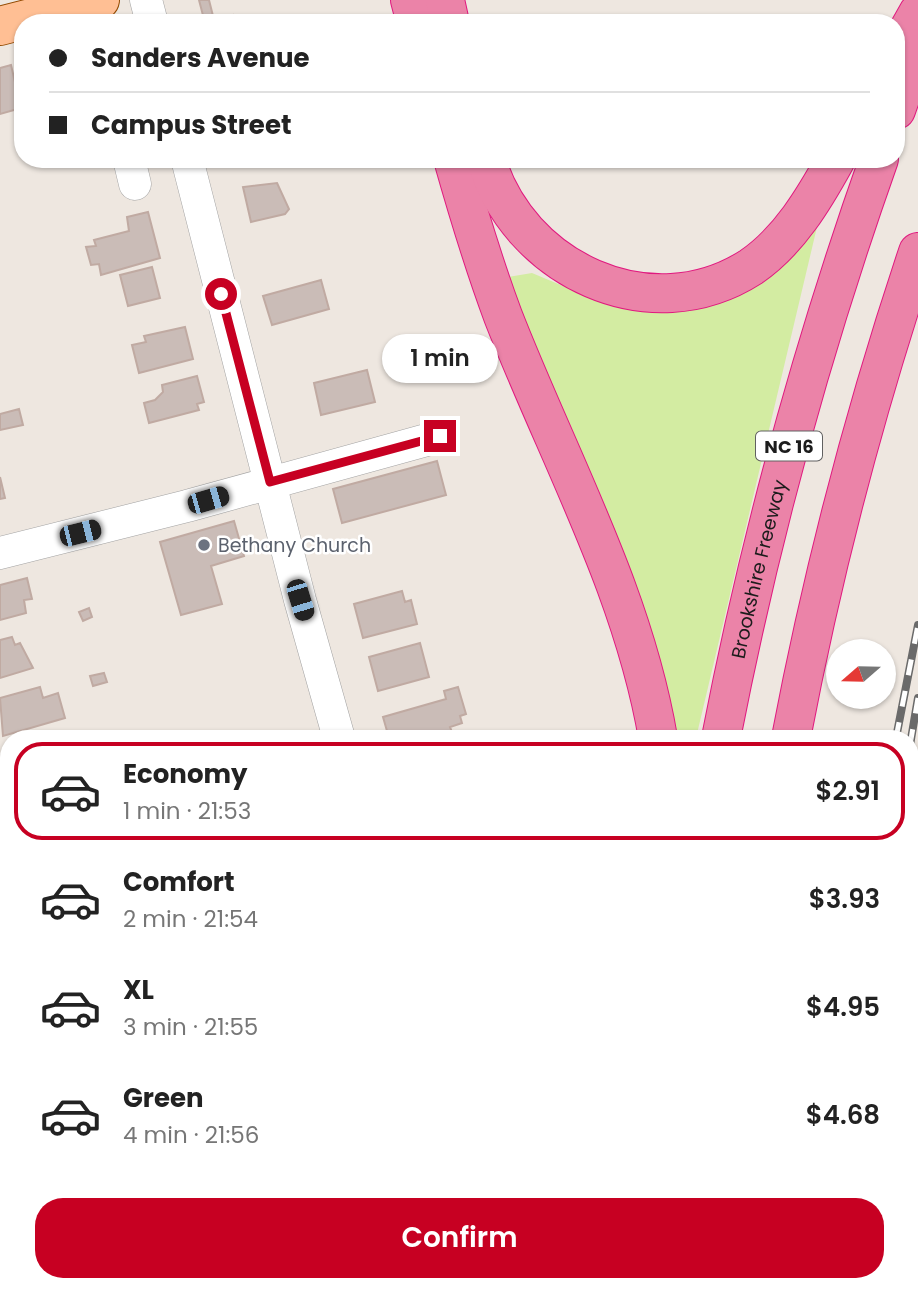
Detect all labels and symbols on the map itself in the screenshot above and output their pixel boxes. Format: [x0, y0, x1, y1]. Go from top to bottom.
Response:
route start [205, 278, 237, 310]
callout: 1 min [382, 334, 498, 384]
route end [424, 420, 456, 452]
road number: NC 16 [756, 432, 822, 461]
street label: Brookshire Freeway [724, 476, 793, 661]
car [185, 484, 232, 516]
car [58, 518, 103, 548]
place label: Bethany Church [218, 532, 371, 559]
marker: Bethany Church [196, 537, 212, 553]
car [284, 577, 317, 623]
north arrow [826, 639, 896, 709]

